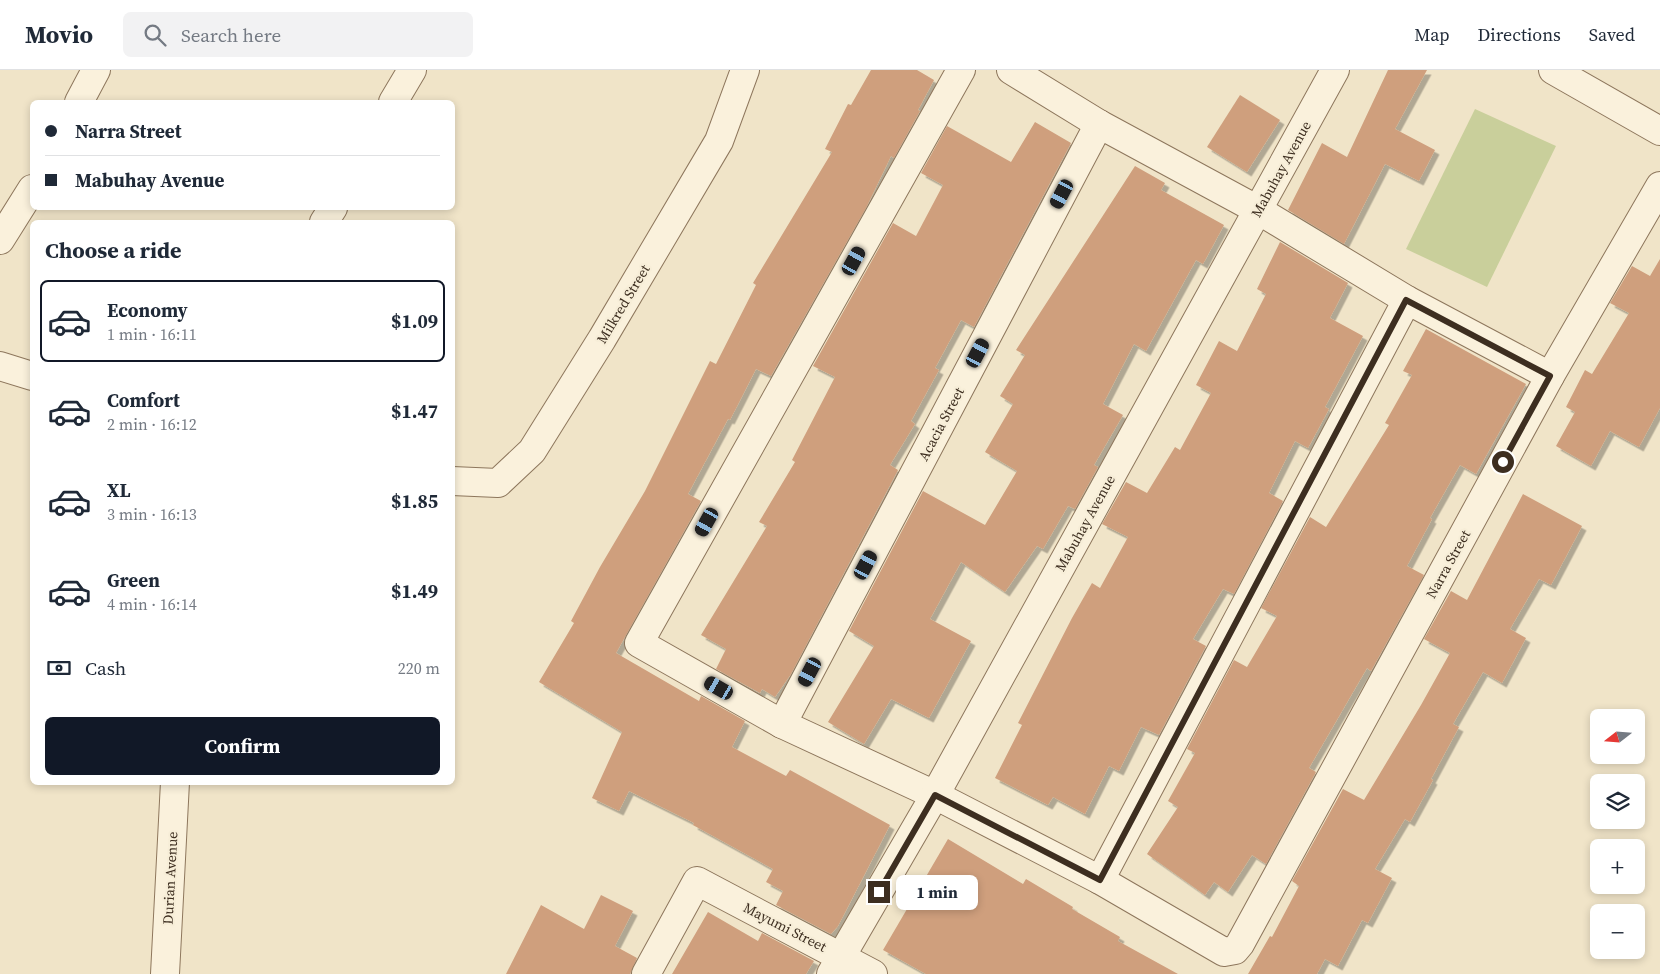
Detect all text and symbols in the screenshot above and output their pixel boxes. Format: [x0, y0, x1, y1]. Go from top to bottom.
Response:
search box [123, 12, 473, 57]
text: Movio [25, 18, 93, 51]
icon: search [141, 21, 169, 49]
text: Search here [181, 22, 281, 48]
text: Map [1414, 22, 1450, 47]
text: Directions [1478, 22, 1561, 47]
text: Saved [1589, 22, 1635, 47]
street label: Mabuhay Avenue [1246, 117, 1316, 221]
text: Narra Street [75, 118, 182, 144]
text: Mabuhay Avenue [75, 167, 224, 193]
car [1048, 177, 1075, 211]
text: Choose a ride [45, 235, 182, 265]
car [840, 244, 867, 278]
street label: Milkred Street [592, 260, 655, 347]
text: Economy [107, 297, 188, 323]
icon: car [47, 299, 92, 344]
text: $1.09 [391, 308, 438, 334]
text: 1 min · 16:11 [107, 323, 197, 345]
car [964, 336, 991, 370]
street label: Acacia Street [913, 383, 969, 464]
text: Comfort [107, 387, 180, 413]
icon: car [47, 389, 92, 434]
text: $1.47 [391, 398, 438, 424]
text: 2 min · 16:12 [107, 413, 197, 435]
route start [1492, 451, 1514, 473]
street label: Mabuhay Avenue [1050, 471, 1120, 575]
text: XL [107, 477, 130, 503]
icon: car [47, 479, 92, 524]
text: $1.85 [391, 488, 438, 514]
text: 3 min · 16:13 [107, 503, 197, 525]
car [693, 505, 720, 539]
street label: Narra Street [1421, 526, 1475, 602]
car [852, 548, 879, 582]
text: Green [107, 567, 160, 593]
icon: car [47, 569, 92, 614]
text: $1.49 [391, 578, 438, 604]
text: 4 min · 16:14 [107, 593, 197, 615]
icon: cash [45, 654, 73, 682]
text: Cash [85, 655, 126, 681]
car [796, 655, 823, 689]
text: 220 m [398, 657, 440, 679]
car [702, 674, 735, 702]
north arrow [1590, 709, 1645, 764]
map controls [1590, 709, 1645, 959]
button: Confirm [45, 717, 440, 775]
button: layers [1590, 774, 1645, 829]
street label: Durian Avenue [158, 831, 182, 925]
button: + [1590, 839, 1645, 894]
callout: 1 min [896, 874, 979, 910]
route end [868, 881, 890, 903]
text: 1 min [916, 881, 958, 903]
street label: Mayumi Street [740, 897, 830, 957]
button: − [1590, 904, 1645, 959]

